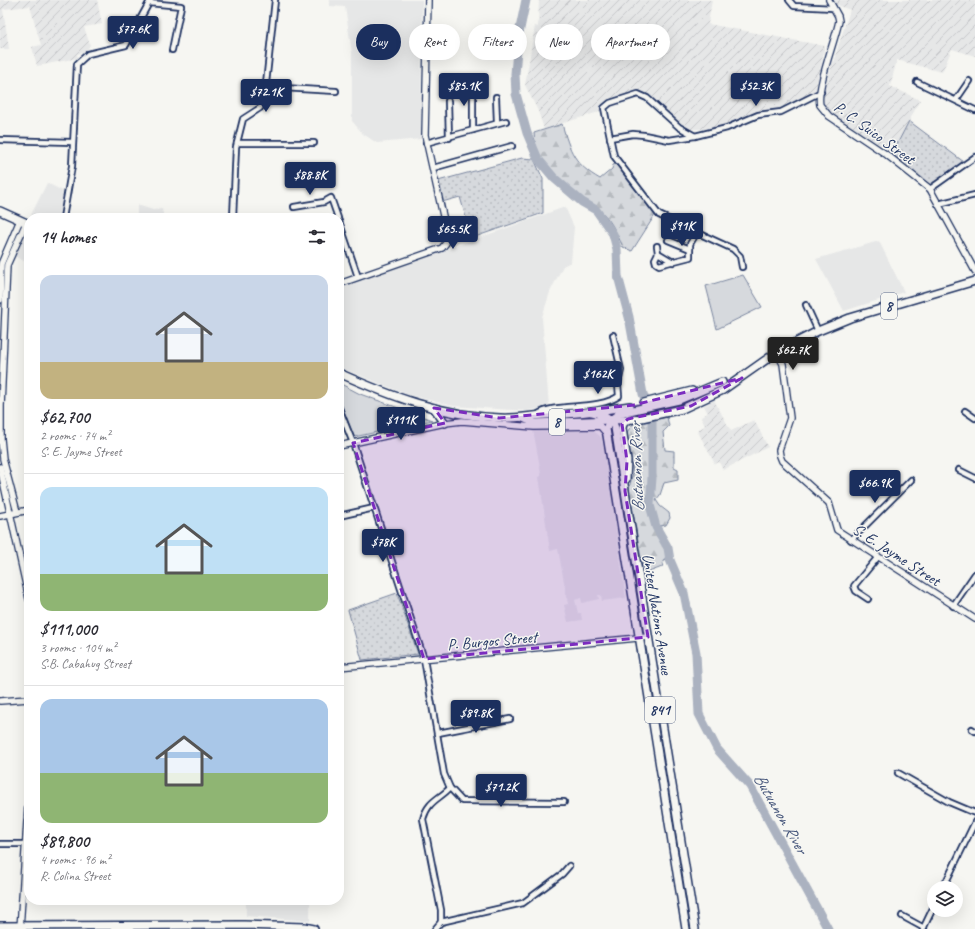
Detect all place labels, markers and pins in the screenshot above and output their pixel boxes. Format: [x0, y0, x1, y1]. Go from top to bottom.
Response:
pin: $77.6K [100, 16, 166, 50]
pin: $85.1K [431, 73, 497, 107]
pin: $52.3K [723, 73, 789, 107]
pin: $72.1K [233, 79, 299, 113]
pin: $88.8K [277, 162, 343, 196]
pin: $91K [658, 213, 706, 247]
pin: $65.5K [420, 216, 486, 250]
pin: $62.7K [760, 337, 826, 371]
pin: $162K [570, 361, 626, 395]
pin: $111K [373, 407, 429, 441]
pin: $66.9K [842, 470, 908, 504]
pin: $78K [359, 529, 407, 563]
pin: $89.8K [443, 700, 509, 734]
pin: $71.2K [468, 774, 534, 808]

